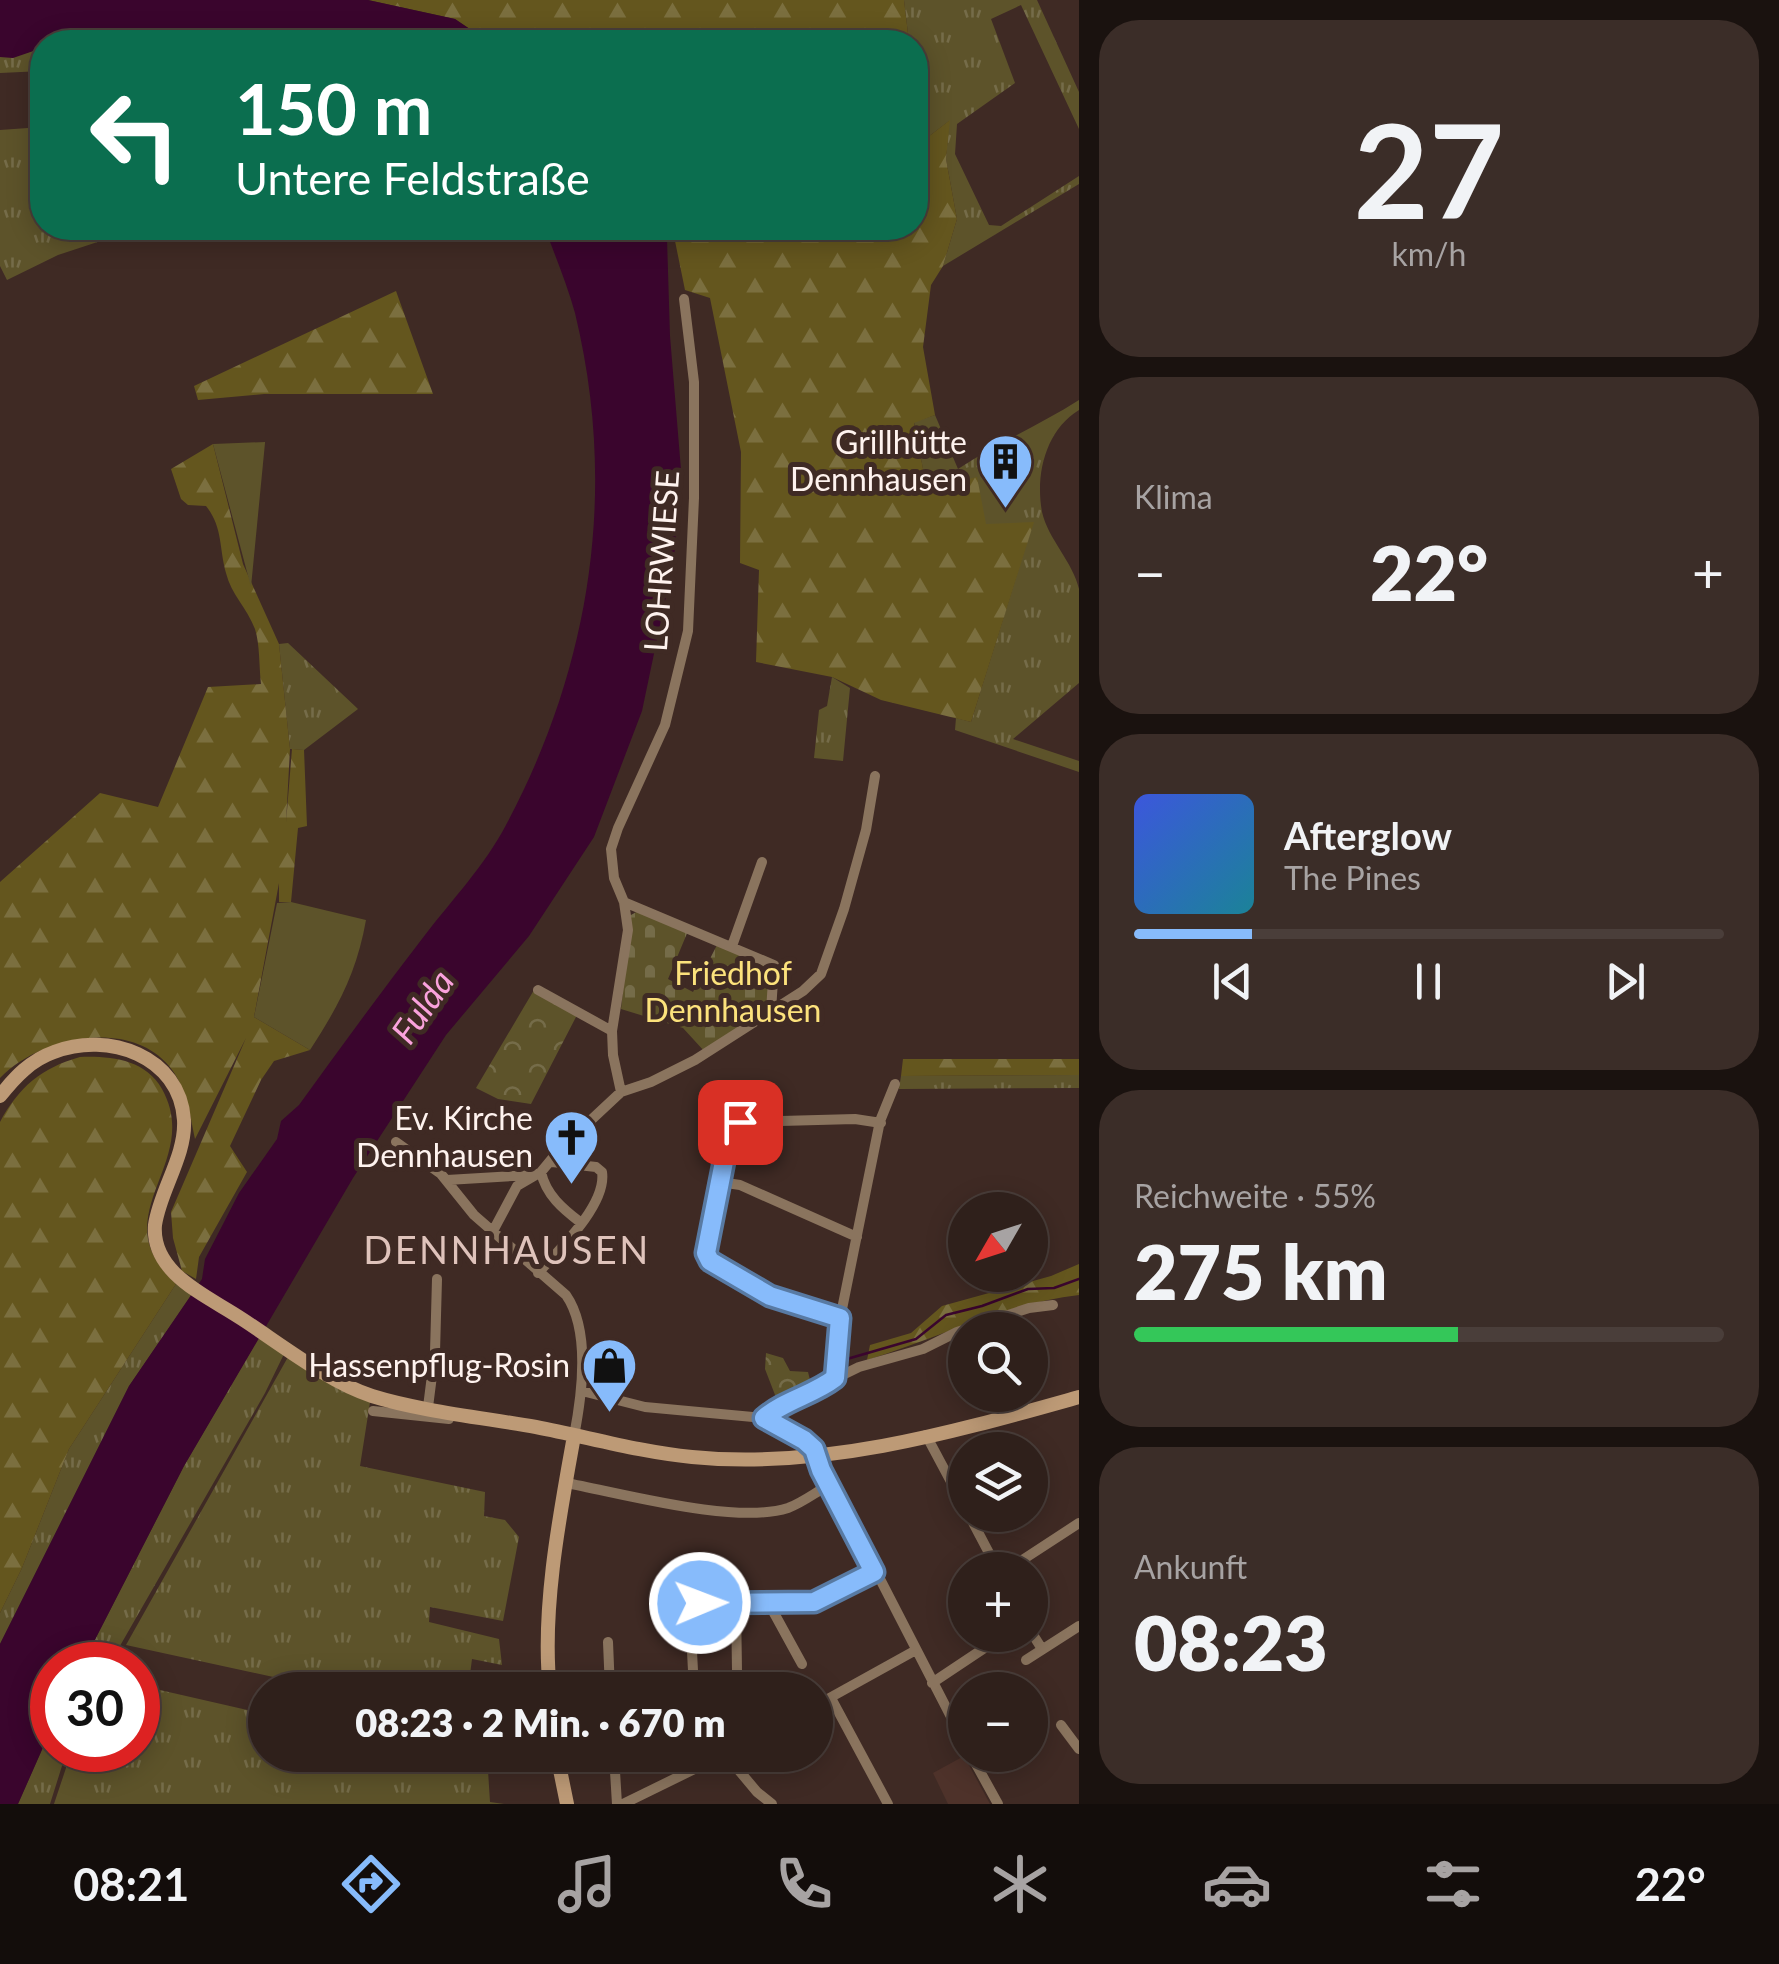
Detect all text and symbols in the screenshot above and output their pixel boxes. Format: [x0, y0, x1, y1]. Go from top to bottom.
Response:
text: 150 m [235, 66, 432, 150]
icon: left [70, 70, 200, 200]
text: 27 [1354, 91, 1504, 247]
text: Untere Feldstraße [235, 151, 590, 205]
text: km/h [1392, 234, 1466, 273]
place label: Grillhütte Dennhausen [790, 422, 967, 498]
building icon: Grillhütte Dennhausen [976, 431, 1036, 510]
street label: LOHRWIESE [635, 469, 686, 653]
text: Klima [1134, 477, 1213, 516]
text: 22° [1370, 527, 1488, 617]
text: − [1134, 539, 1166, 605]
text: + [1692, 539, 1724, 605]
text: Afterglow [1284, 812, 1452, 858]
text: The Pines [1284, 858, 1421, 897]
park label: Friedhof Dennhausen [645, 953, 821, 1029]
icon: previous [1205, 954, 1260, 1009]
icon: pause [1401, 954, 1456, 1009]
icon: next [1598, 954, 1653, 1009]
water label: Fulda [381, 961, 461, 1051]
pin [698, 1080, 783, 1165]
icon: arrive [713, 1095, 768, 1150]
place label: Ev. Kirche Dennhausen [356, 1098, 533, 1174]
church icon: Ev. Kirche Dennhausen [542, 1107, 602, 1186]
text: Reichweite · 55% [1134, 1176, 1376, 1215]
north arrow [948, 1192, 1048, 1292]
map controls [948, 1192, 1048, 1772]
district label: DENNHAUSEN [363, 1226, 651, 1272]
text: 275 km [1134, 1226, 1388, 1316]
button: search [948, 1312, 1048, 1412]
shop icon: Hassenpflug-Rosin [579, 1336, 639, 1415]
place label: Hassenpflug-Rosin [308, 1345, 570, 1384]
button: layers [948, 1432, 1048, 1532]
text: Ankunft [1134, 1547, 1247, 1586]
position arrow [648, 1551, 752, 1655]
button: + [948, 1552, 1048, 1652]
text: 08:23 [1134, 1597, 1328, 1687]
speed limit sign: 30 [30, 1642, 160, 1772]
button: − [948, 1672, 1048, 1772]
text: 08:23 · 2 Min. · 670 m [355, 1699, 726, 1745]
icon: directions [336, 1849, 406, 1919]
icon: music [552, 1849, 622, 1919]
icon: phone [769, 1849, 839, 1919]
icon: climate [985, 1849, 1055, 1919]
icon: car [1202, 1849, 1272, 1919]
icon: filters [1418, 1849, 1488, 1919]
text: 08:21 [73, 1857, 189, 1911]
text: 22° [1635, 1857, 1706, 1911]

